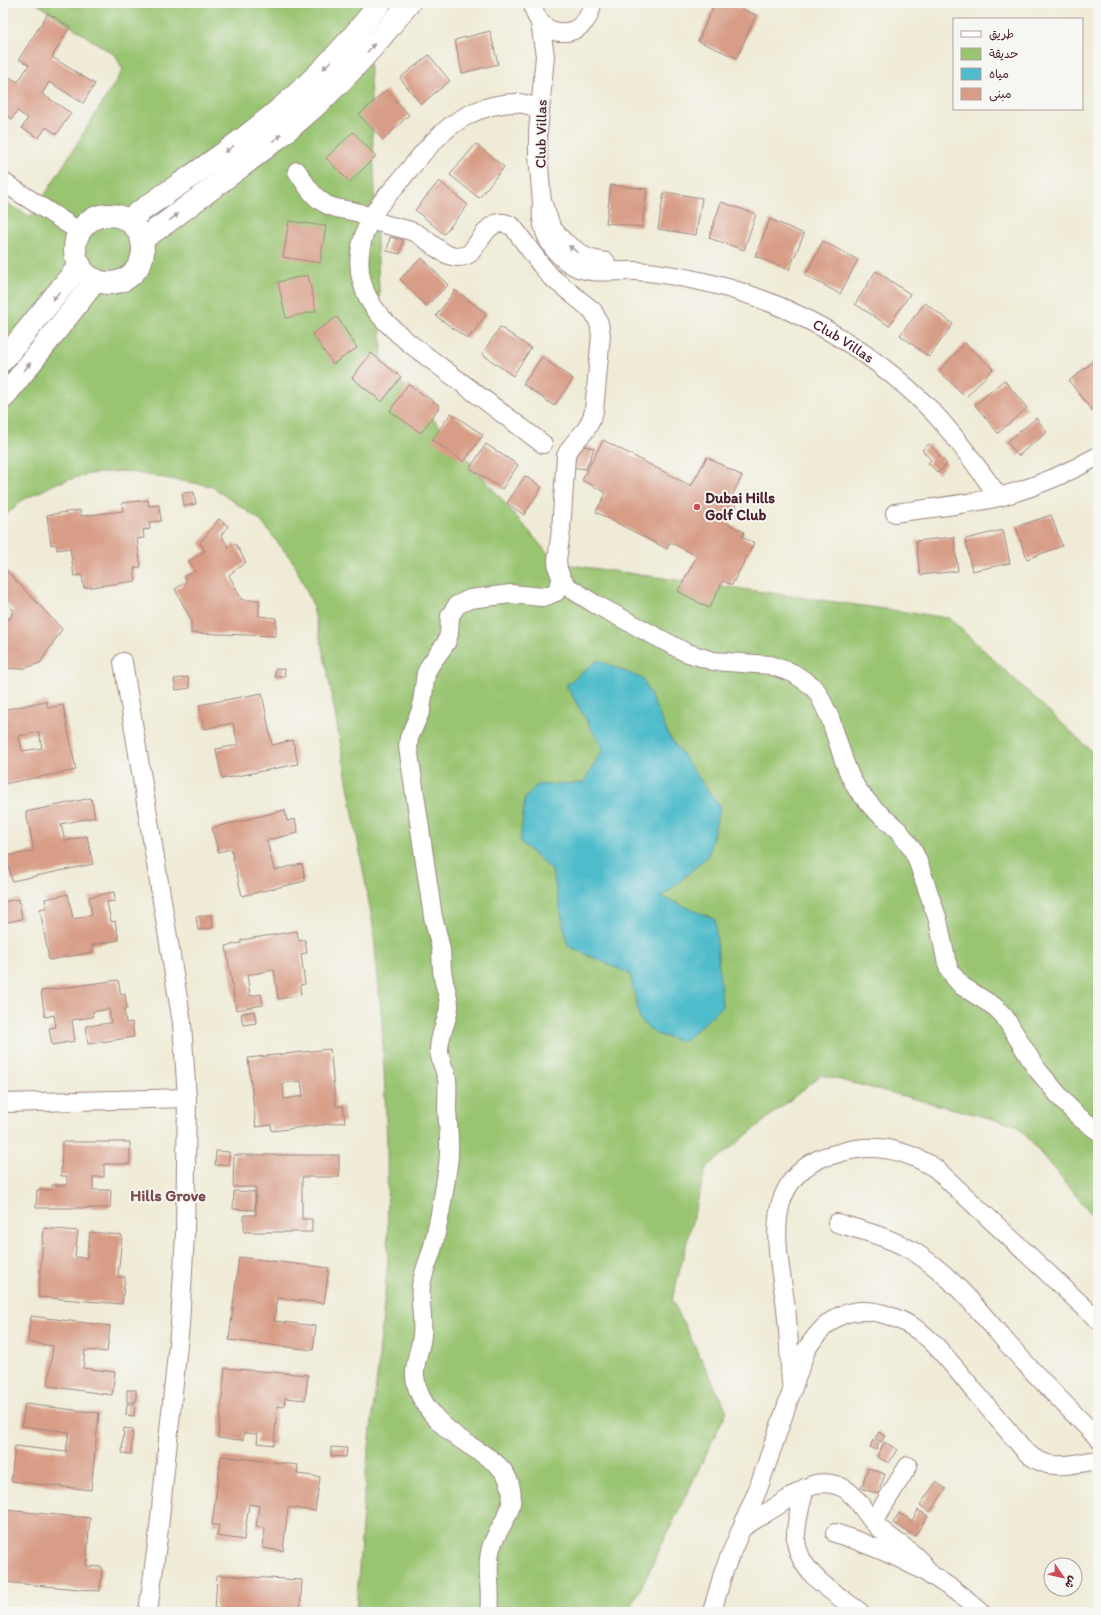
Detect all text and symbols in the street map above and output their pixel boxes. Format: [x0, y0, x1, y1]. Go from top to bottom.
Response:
legend [953, 18, 1083, 110]
text: طريق [989, 27, 1014, 41]
one-way arrow [367, 43, 376, 54]
text: حديقة [989, 47, 1018, 61]
one-way arrow [322, 60, 332, 70]
text: مياه [989, 67, 1009, 81]
text: مبنى [989, 87, 1012, 102]
street label: Club Villas [531, 99, 551, 169]
one-way arrow [272, 134, 282, 142]
one-way arrow [223, 145, 234, 153]
one-way arrow [168, 212, 179, 221]
one-way arrow [567, 245, 578, 253]
one-way arrow [51, 290, 60, 301]
street label: Club Villas [810, 315, 878, 367]
one-way arrow [23, 361, 32, 372]
place label: Dubai Hills Golf Club [705, 489, 775, 524]
marker: Dubai Hills Golf Club [692, 502, 702, 512]
district label: Hills Grove [130, 1186, 206, 1205]
north arrow [1043, 1557, 1083, 1597]
text: ش [1062, 1574, 1080, 1591]

